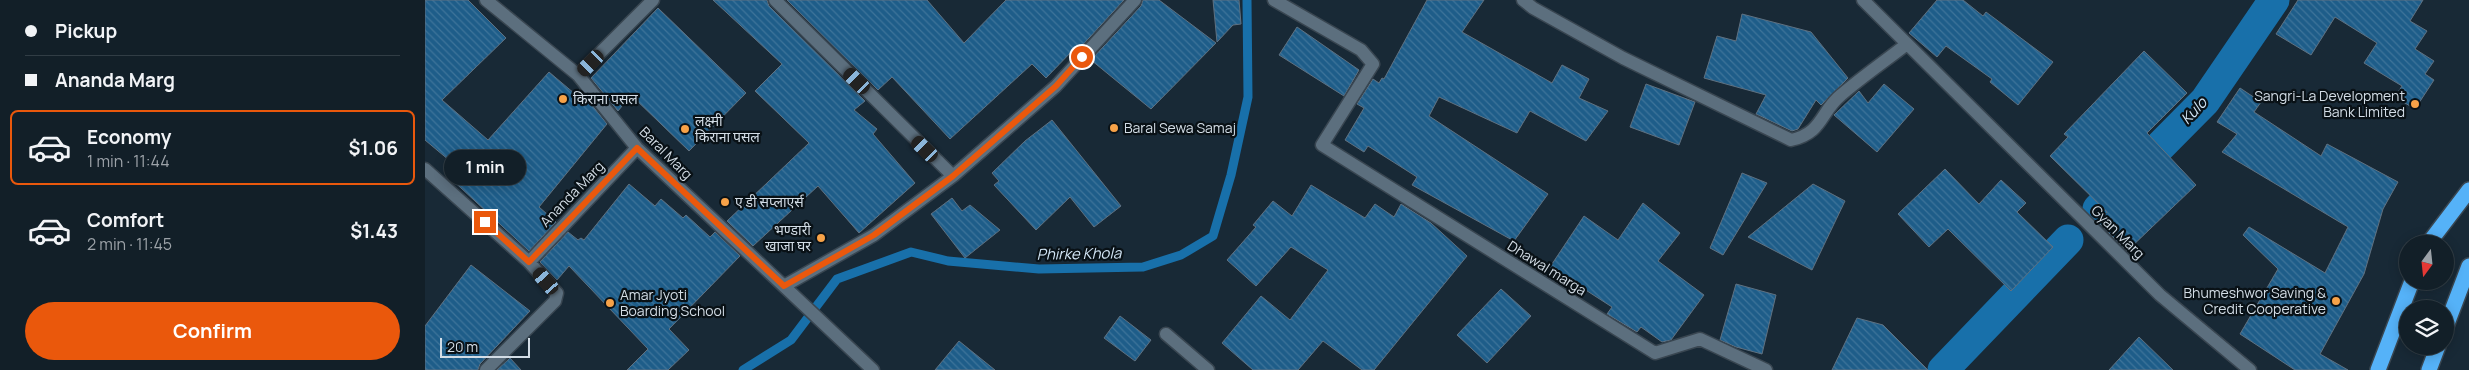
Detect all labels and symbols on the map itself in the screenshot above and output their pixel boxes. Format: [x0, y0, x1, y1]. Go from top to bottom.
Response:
route start [1071, 46, 1093, 68]
car [575, 47, 606, 79]
car [841, 65, 873, 97]
place label: Sangri-La Development Bank Limited [2254, 86, 2405, 121]
place label: किराना पसल [573, 89, 638, 108]
water label: Kulo [2176, 92, 2212, 129]
marker: किराना पसल [557, 93, 569, 105]
marker: Sangri-La Development Bank Limited [2409, 98, 2421, 110]
place label: लक्ष्मी किराना पसल [695, 111, 760, 146]
place label: Baral Sewa Samaj [1124, 118, 1236, 137]
street label: Baral Marg [636, 122, 697, 183]
marker: Baral Sewa Samaj [1108, 122, 1120, 134]
marker: लक्ष्मी किराना पसल [679, 123, 691, 135]
car [909, 133, 941, 165]
callout: 1 min [444, 150, 526, 184]
street label: Ananda Marg [535, 157, 608, 231]
place label: ए डी सप्लाएर्स [735, 192, 805, 211]
marker: ए डी सप्लाएर्स [719, 196, 731, 208]
street label: Gyan Marg [2087, 201, 2149, 263]
route end [474, 211, 496, 233]
place label: भण्डारी खाजा घर [765, 220, 811, 255]
marker: भण्डारी खाजा घर [815, 232, 827, 244]
north arrow [2399, 235, 2454, 290]
street label: Dhawal marga [1504, 236, 1590, 299]
water label: Phirke Khola [1037, 242, 1122, 265]
car [530, 265, 561, 297]
place label: Bhumeshwor Saving & Credit Cooperative [2183, 283, 2326, 318]
place label: Amar Jyoti Boarding School [620, 285, 725, 320]
marker: Bhumeshwor Saving & Credit Cooperative [2330, 295, 2342, 307]
marker: Amar Jyoti Boarding School [604, 297, 616, 309]
scale bar [440, 335, 530, 358]

